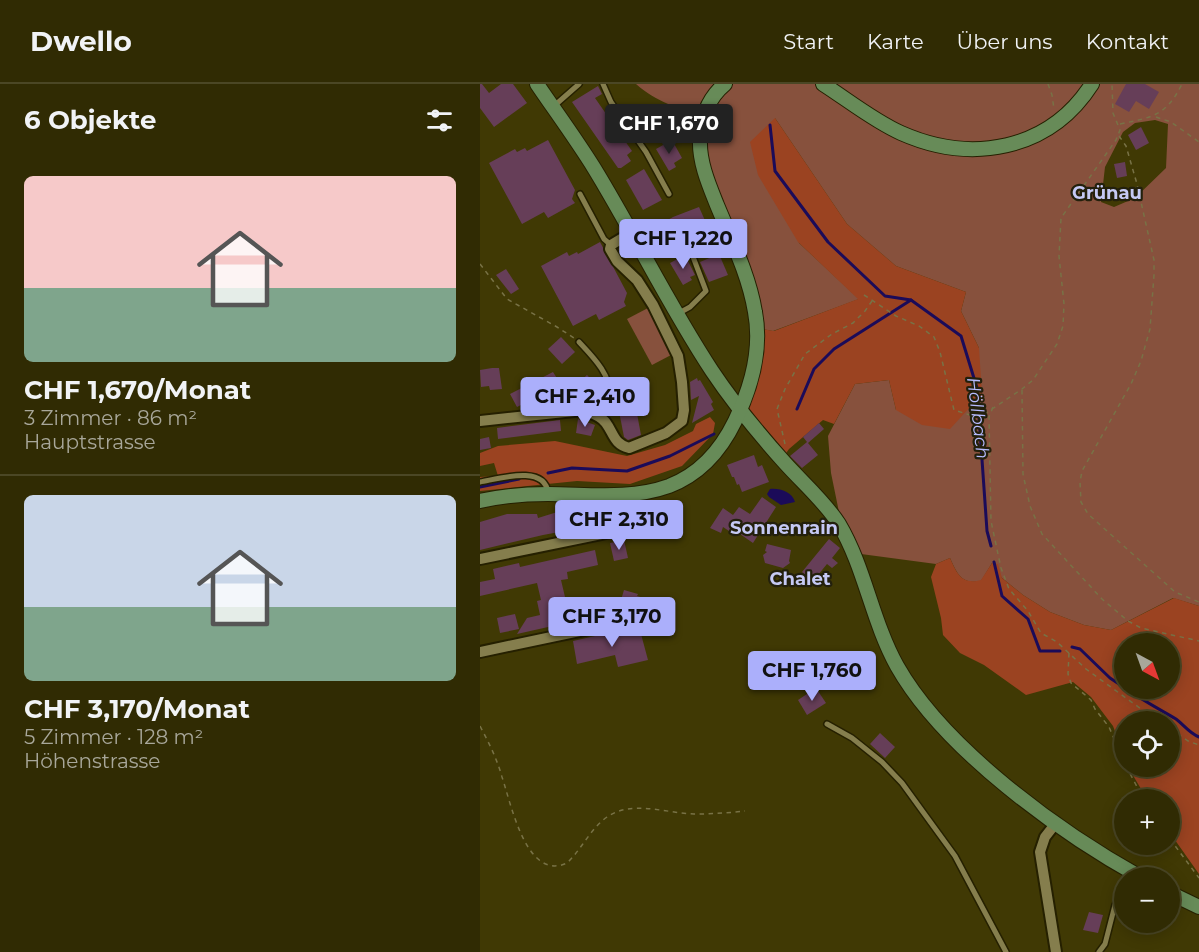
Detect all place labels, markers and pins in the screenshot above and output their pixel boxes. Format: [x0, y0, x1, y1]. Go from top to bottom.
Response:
pin: CHF 1,670 [600, 104, 738, 155]
pin: CHF 1,220 [614, 219, 752, 270]
pin: CHF 2,410 [516, 377, 654, 428]
pin: CHF 2,310 [550, 500, 688, 551]
pin: CHF 3,170 [543, 597, 681, 648]
pin: CHF 1,760 [743, 651, 881, 702]

